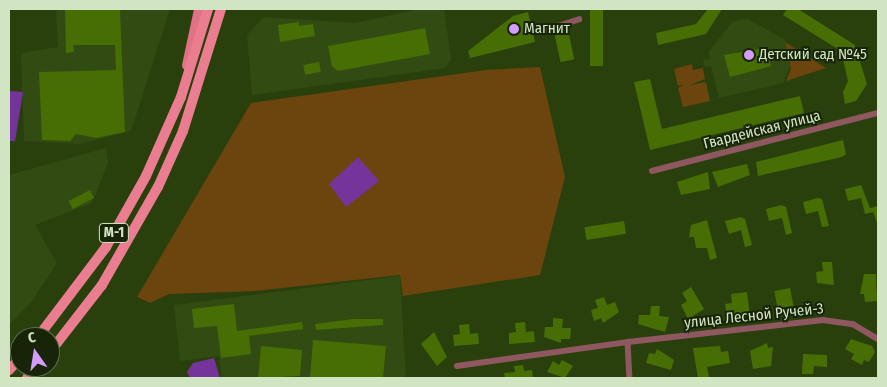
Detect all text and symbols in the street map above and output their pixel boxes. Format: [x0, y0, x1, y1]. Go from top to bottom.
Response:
place label: Магнит [524, 20, 570, 38]
marker: Магнит [508, 23, 520, 35]
place label: Детский сад №45 [759, 46, 867, 64]
marker: Детский сад №45 [743, 49, 755, 61]
street label: Гвардейская улица [701, 107, 823, 153]
road number: М-1 [98, 222, 130, 244]
street label: улица Лесной Ручей-3 [683, 300, 825, 332]
north arrow [10, 327, 60, 377]
text: С [26, 329, 37, 347]

